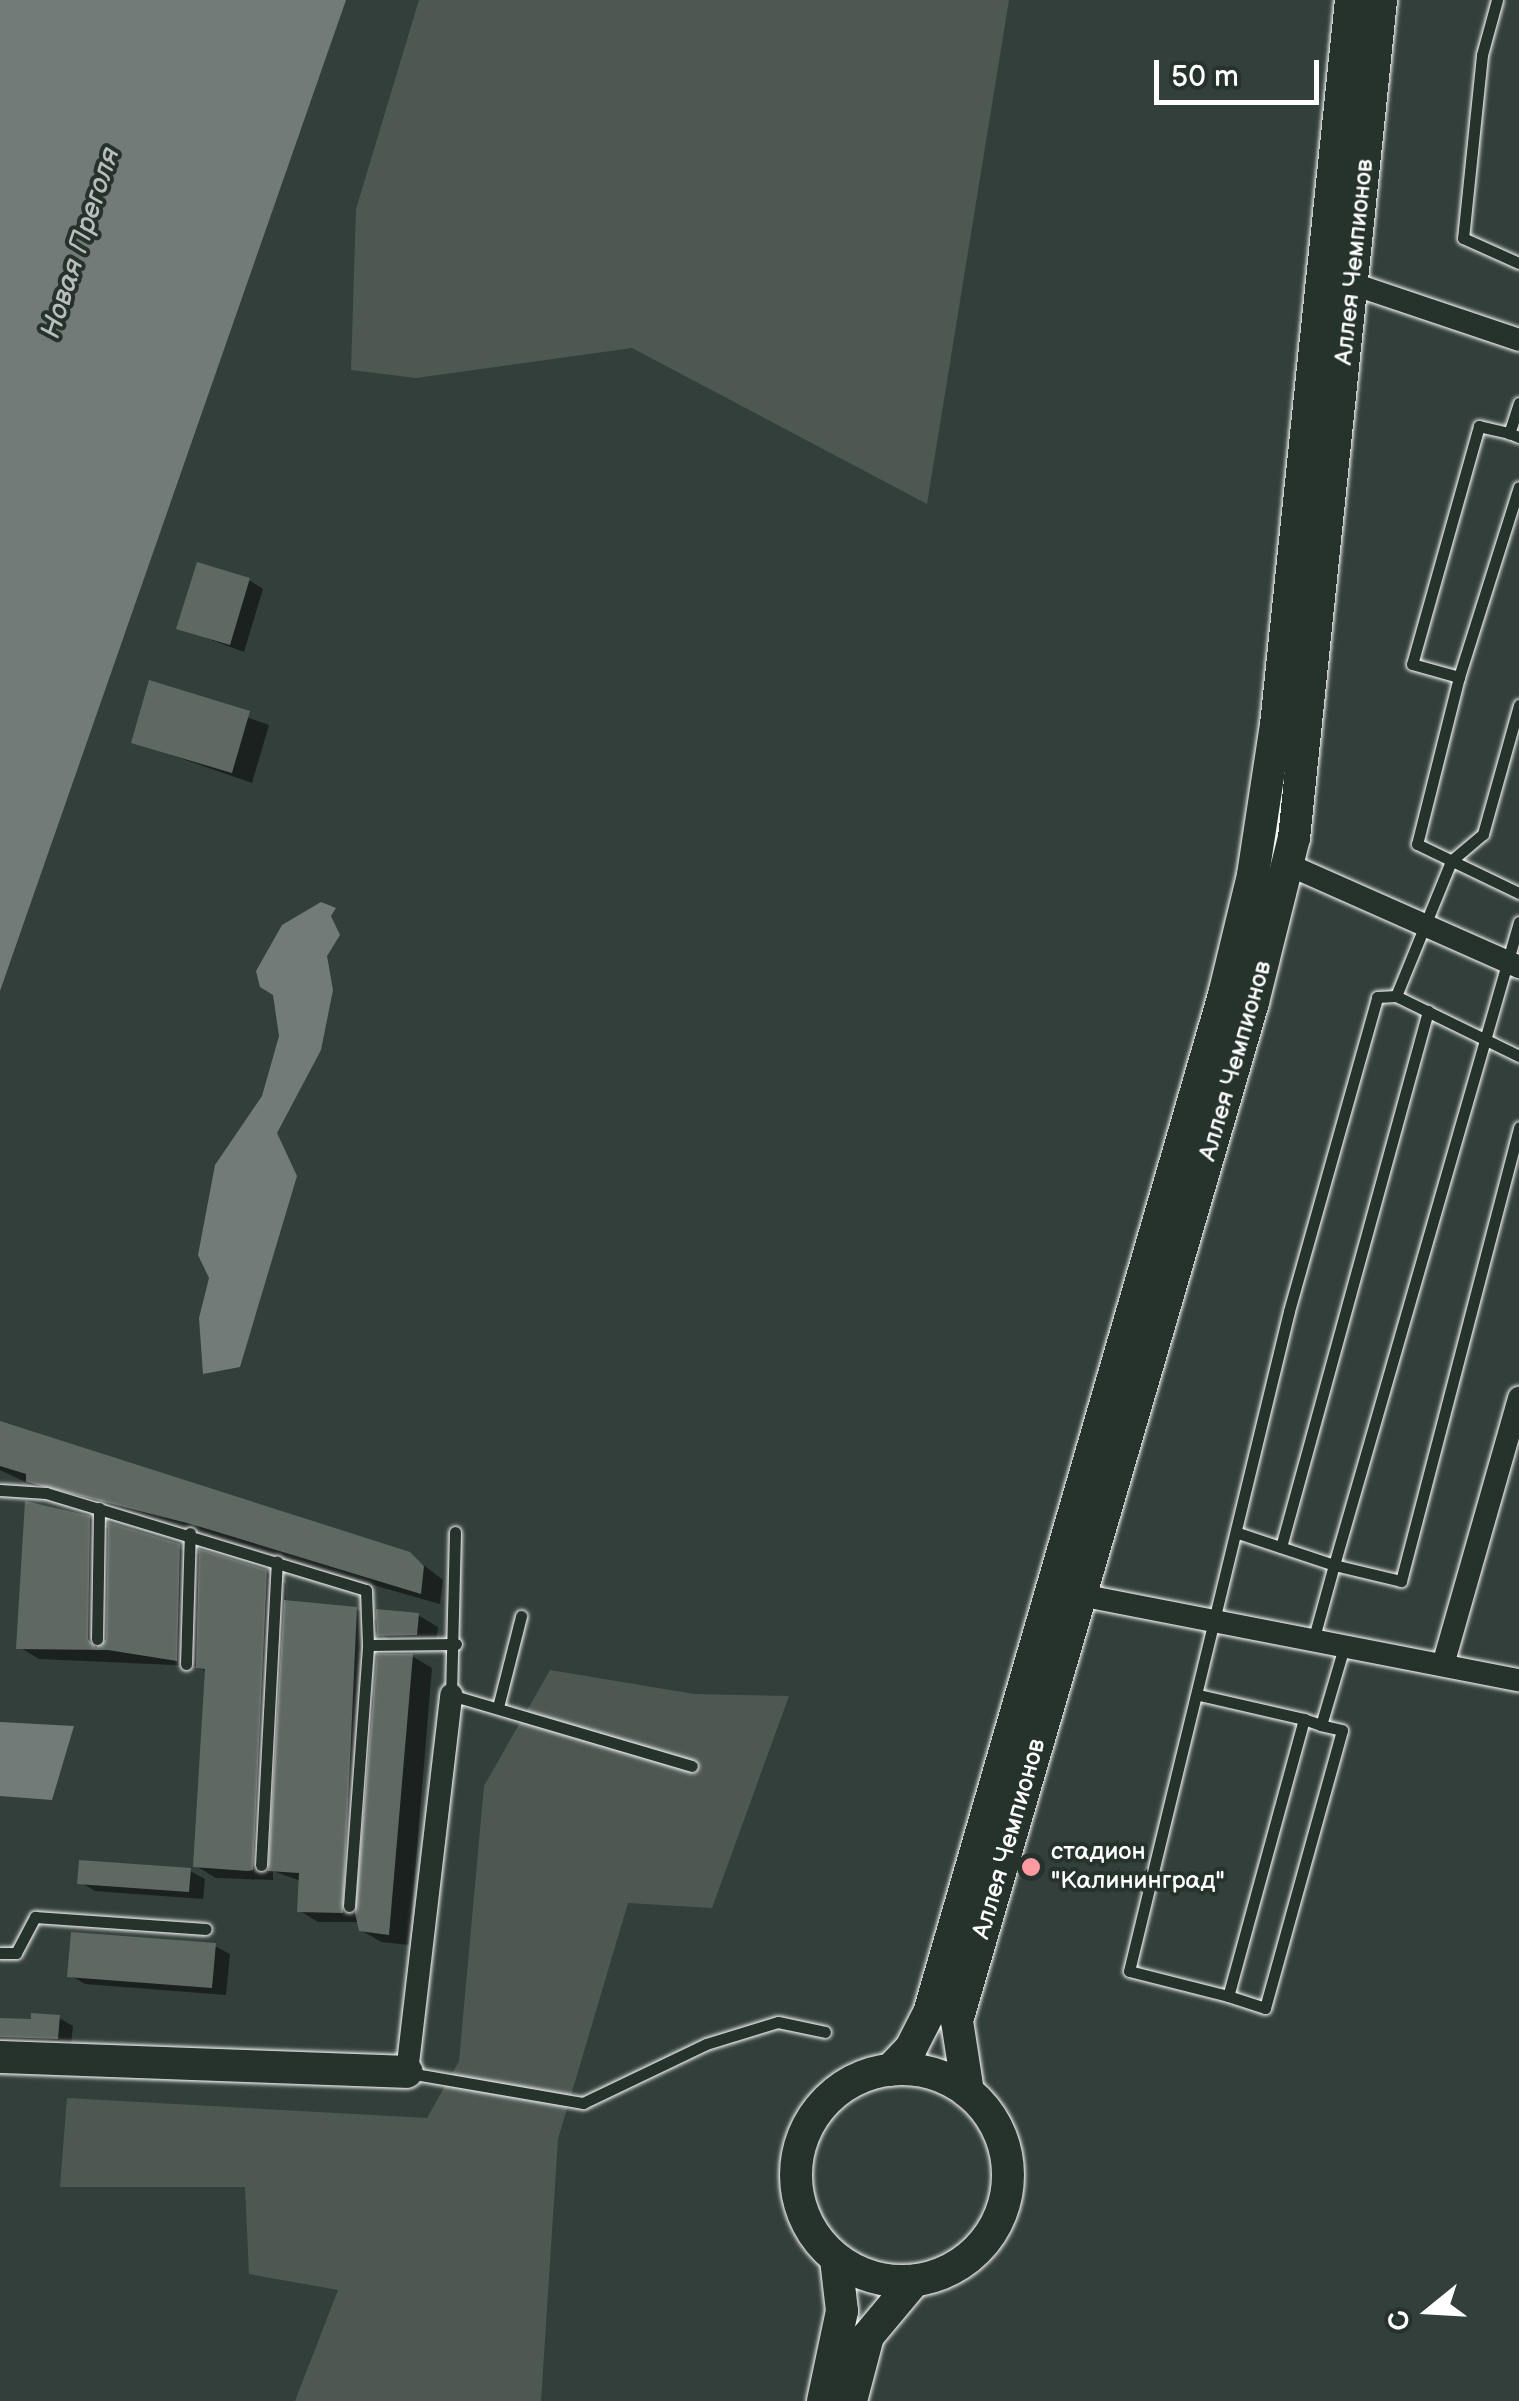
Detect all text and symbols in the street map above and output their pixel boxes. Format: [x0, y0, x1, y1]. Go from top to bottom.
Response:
scale bar [1159, 40, 1324, 102]
text: 50 m [1171, 59, 1239, 95]
water label: Новая Преголя [34, 143, 128, 343]
street label: Аллея Чемпионов [1329, 158, 1381, 366]
street label: Аллея Чемпионов [1193, 957, 1279, 1165]
street label: Аллея Чемпионов [967, 1735, 1053, 1943]
place label: стадион "Калининград" [1051, 1838, 1225, 1897]
marker: стадион "Калининград" [1020, 1856, 1042, 1878]
north arrow [1379, 2261, 1479, 2361]
text: С [1381, 2306, 1419, 2335]

